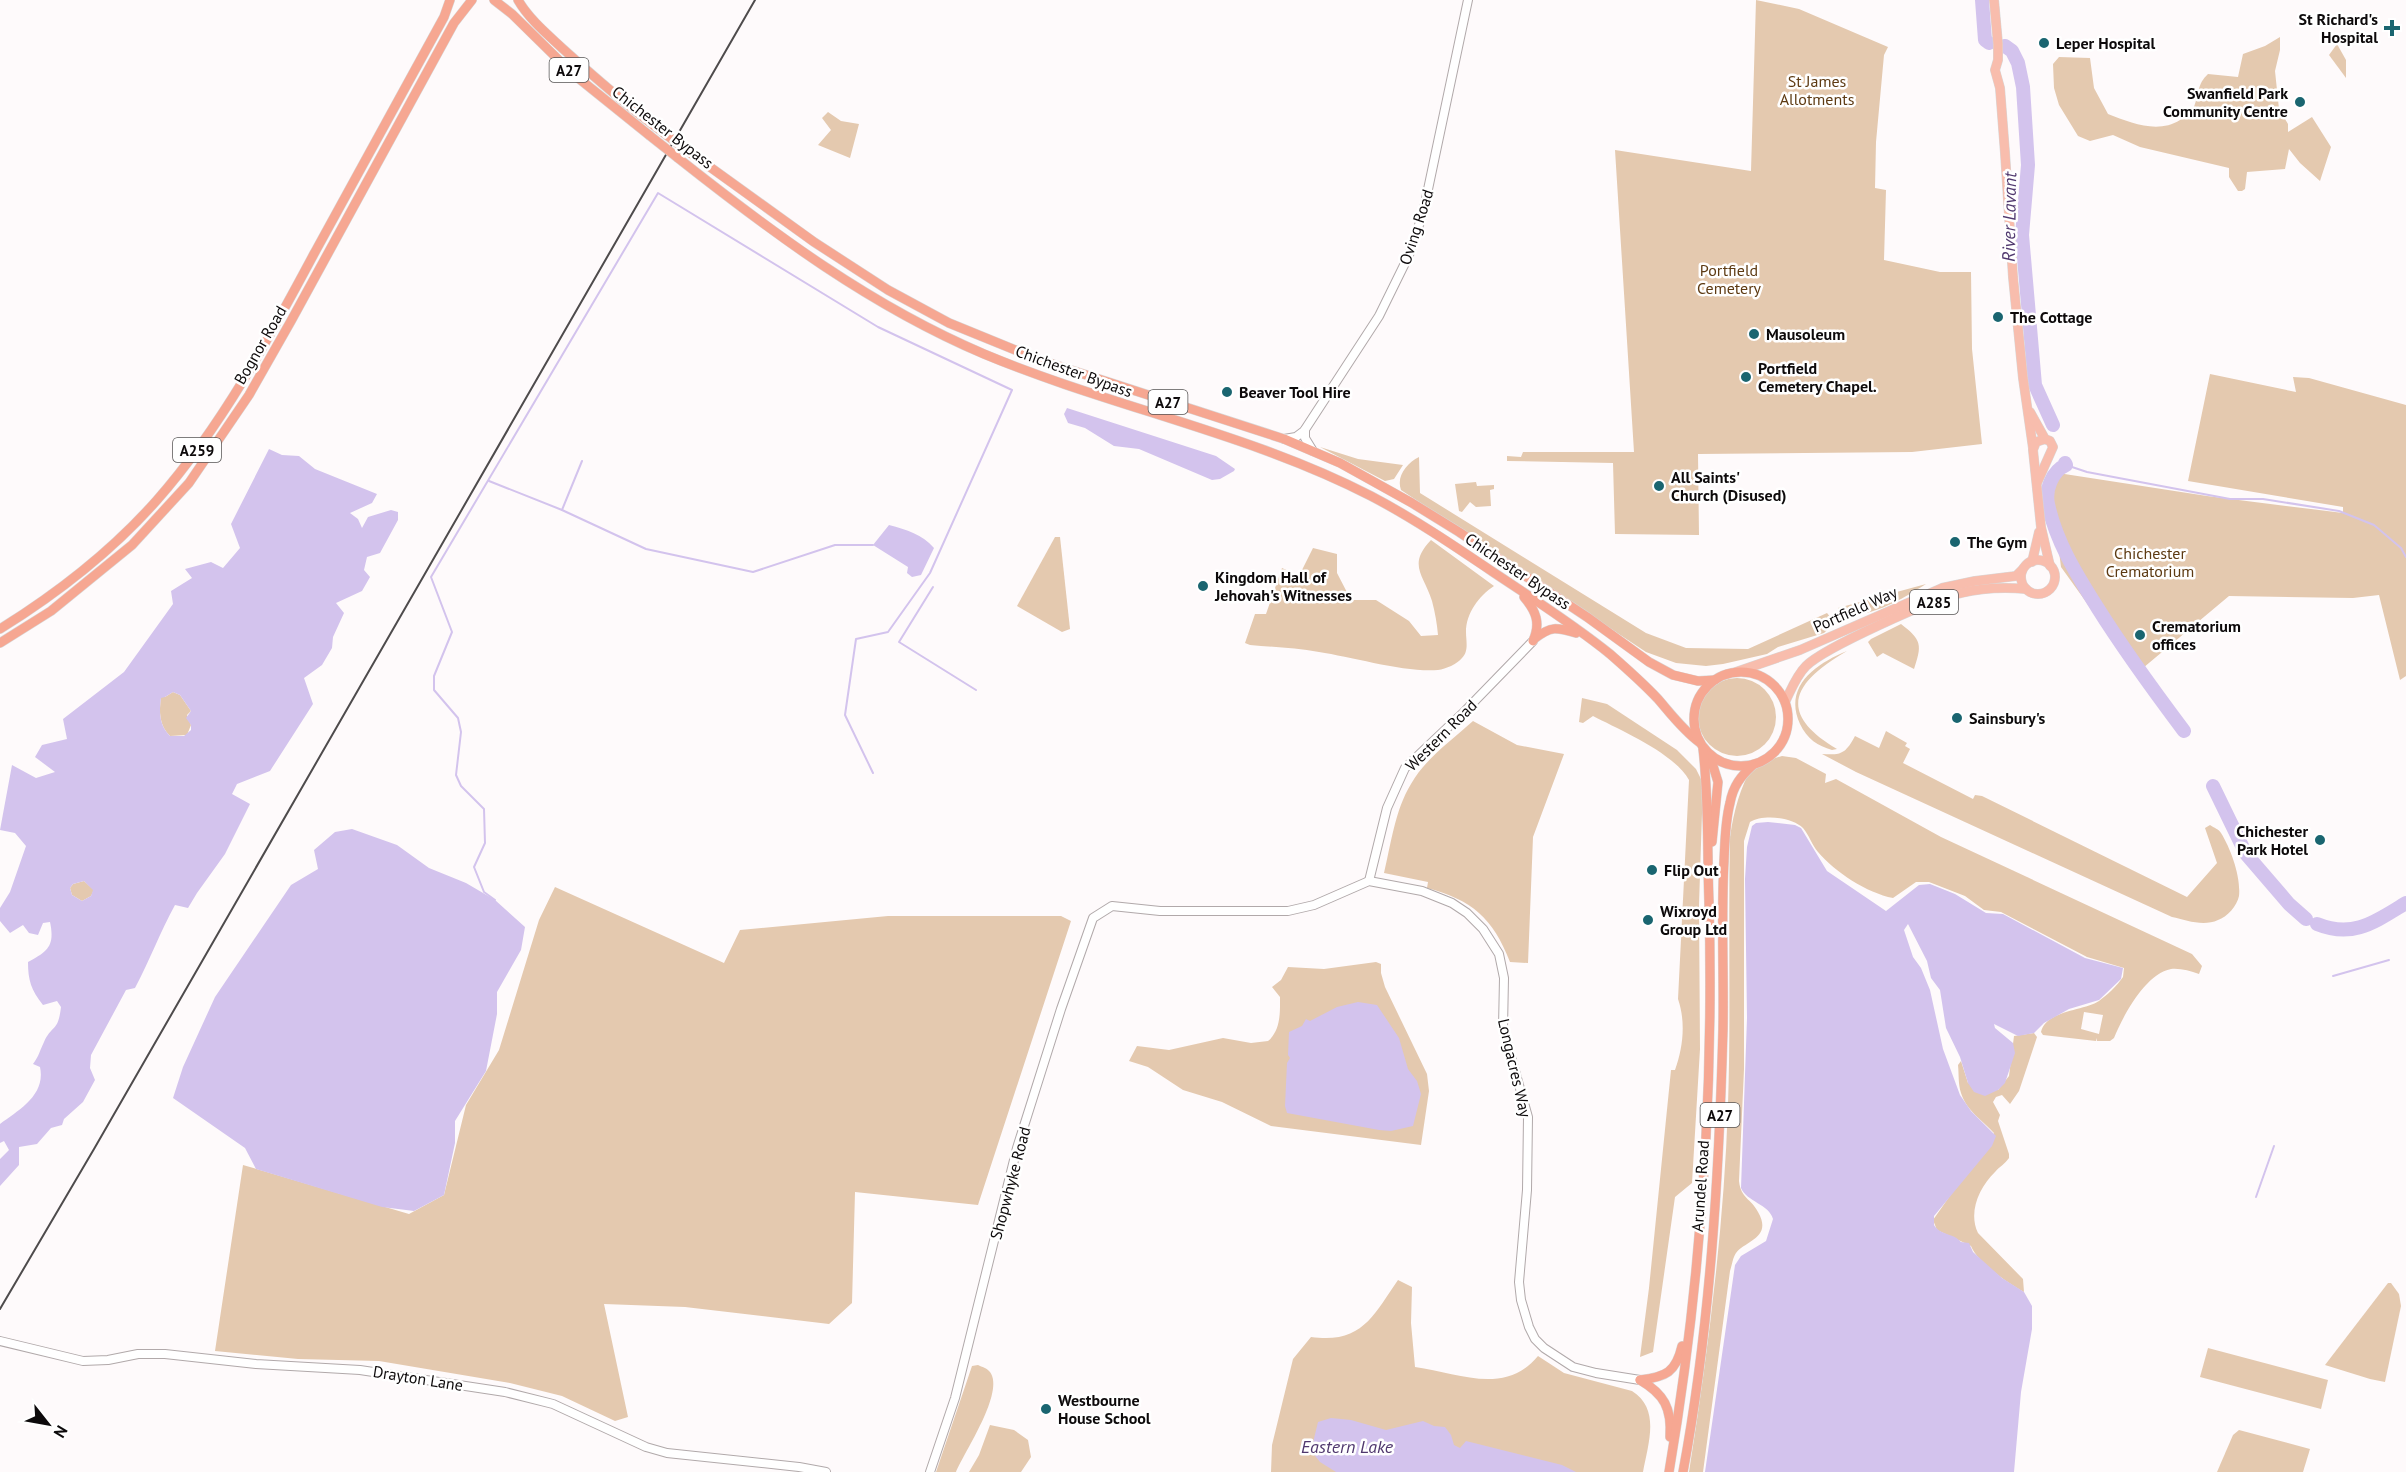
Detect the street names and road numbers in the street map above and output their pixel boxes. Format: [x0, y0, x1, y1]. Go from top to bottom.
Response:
road number: A27 [550, 58, 588, 82]
street label: Chichester Bypass [608, 81, 718, 173]
street label: Oving Road [1394, 187, 1438, 267]
street label: Bognor Road [229, 302, 291, 388]
street label: Chichester Bypass [1013, 341, 1135, 402]
road number: A27 [1148, 390, 1188, 414]
road number: A259 [173, 438, 221, 462]
street label: Chichester Bypass [1461, 528, 1575, 614]
street label: Portfield Way [1810, 581, 1901, 636]
road number: A285 [1910, 590, 1958, 614]
street label: Western Road [1401, 695, 1481, 775]
street label: Longacres Way [1494, 1017, 1536, 1120]
road number: A27 [1700, 1103, 1740, 1127]
street label: Shopwhyke Road [985, 1124, 1035, 1242]
street label: Arundel Road [1687, 1140, 1713, 1232]
street label: Drayton Lane [372, 1361, 464, 1395]

